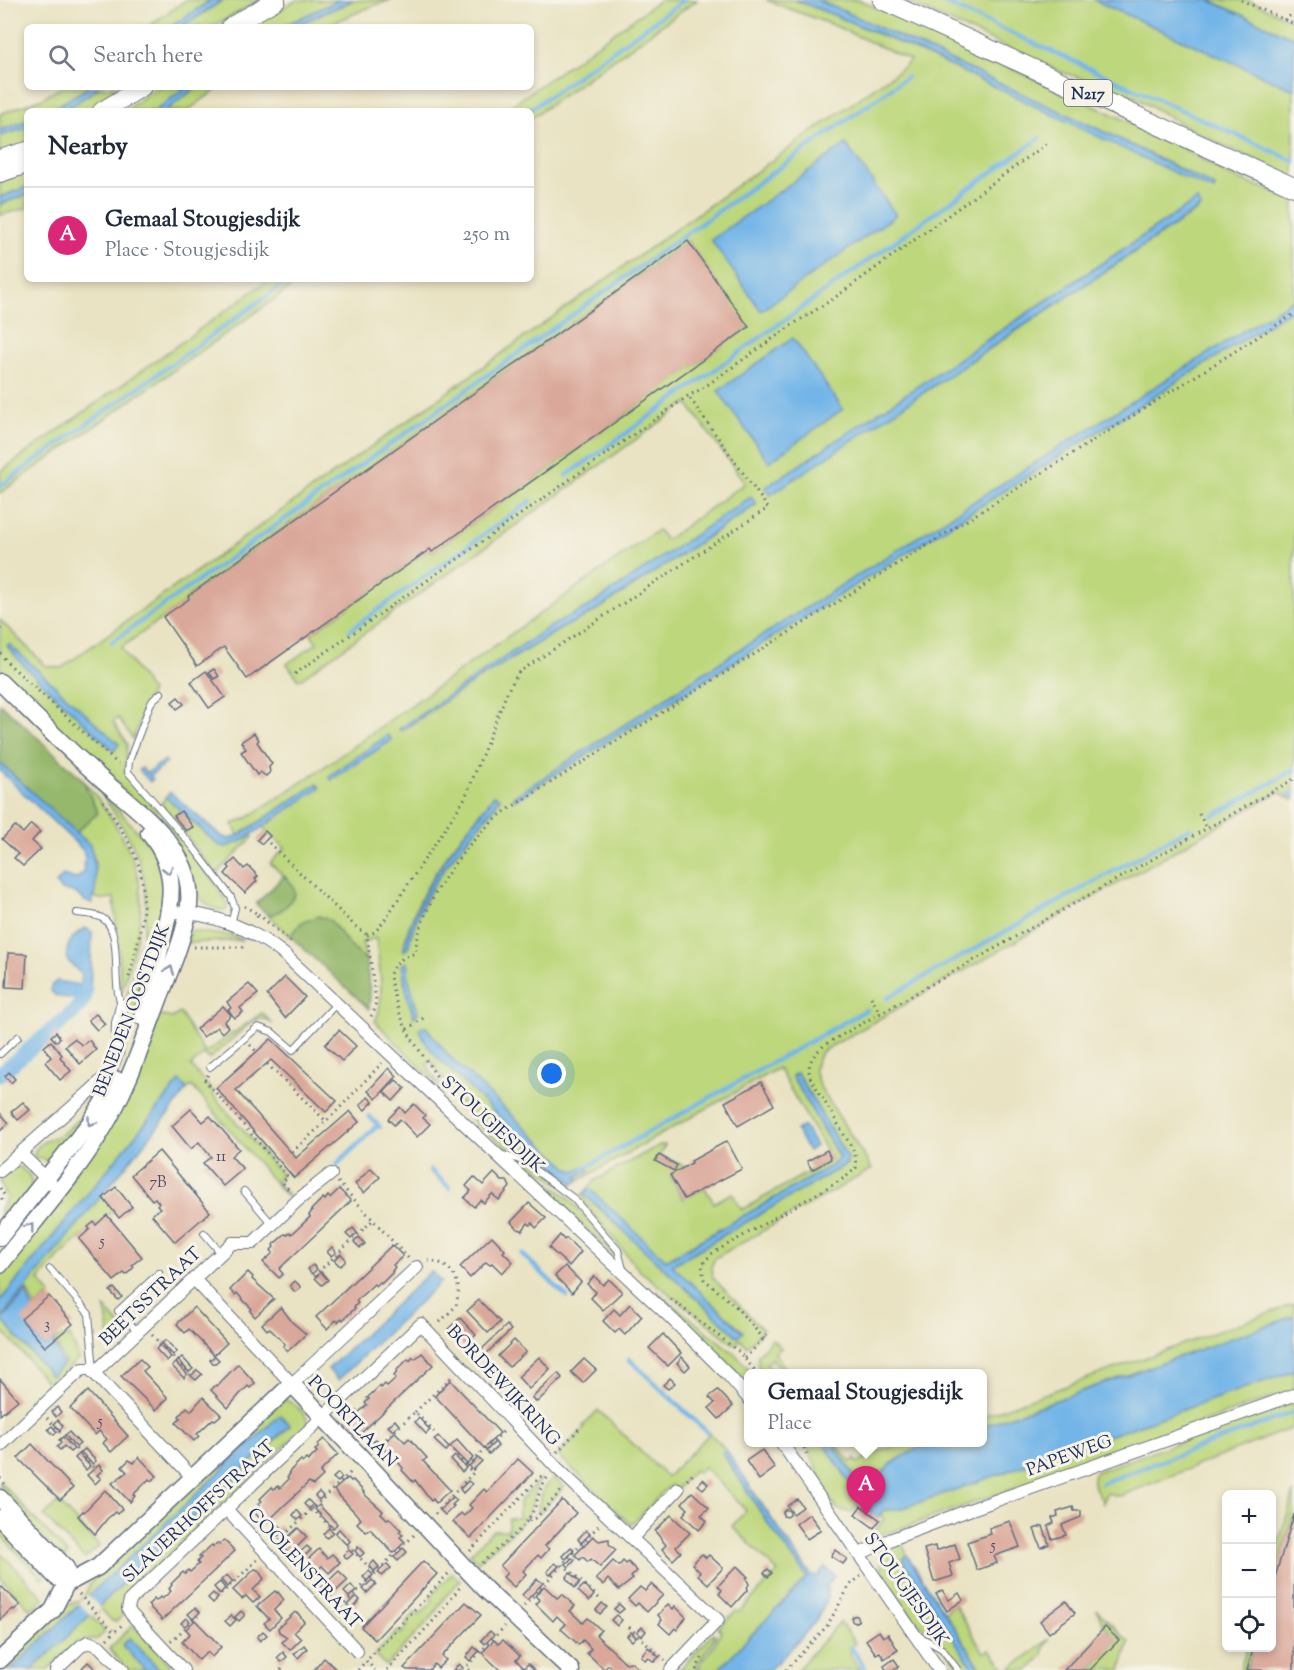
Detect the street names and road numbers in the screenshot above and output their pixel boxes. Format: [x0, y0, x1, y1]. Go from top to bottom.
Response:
road number: N217 [1064, 80, 1112, 106]
street label: BENEDEN OOSTDIJK [88, 921, 178, 1101]
street label: STOUGJESDIJK [434, 1070, 549, 1180]
street label: BEETSSTRAAT [94, 1242, 209, 1353]
street label: BORDEWIJKRING [440, 1320, 566, 1453]
street label: POORTLAAN [301, 1370, 402, 1474]
street label: PAPEWEG [1023, 1429, 1117, 1484]
street label: SLAUERHOFFSTRAAT [117, 1435, 282, 1590]
street label: COOLENSTRAAT [240, 1503, 367, 1636]
street label: STOUGJESDIJK [856, 1528, 954, 1652]

